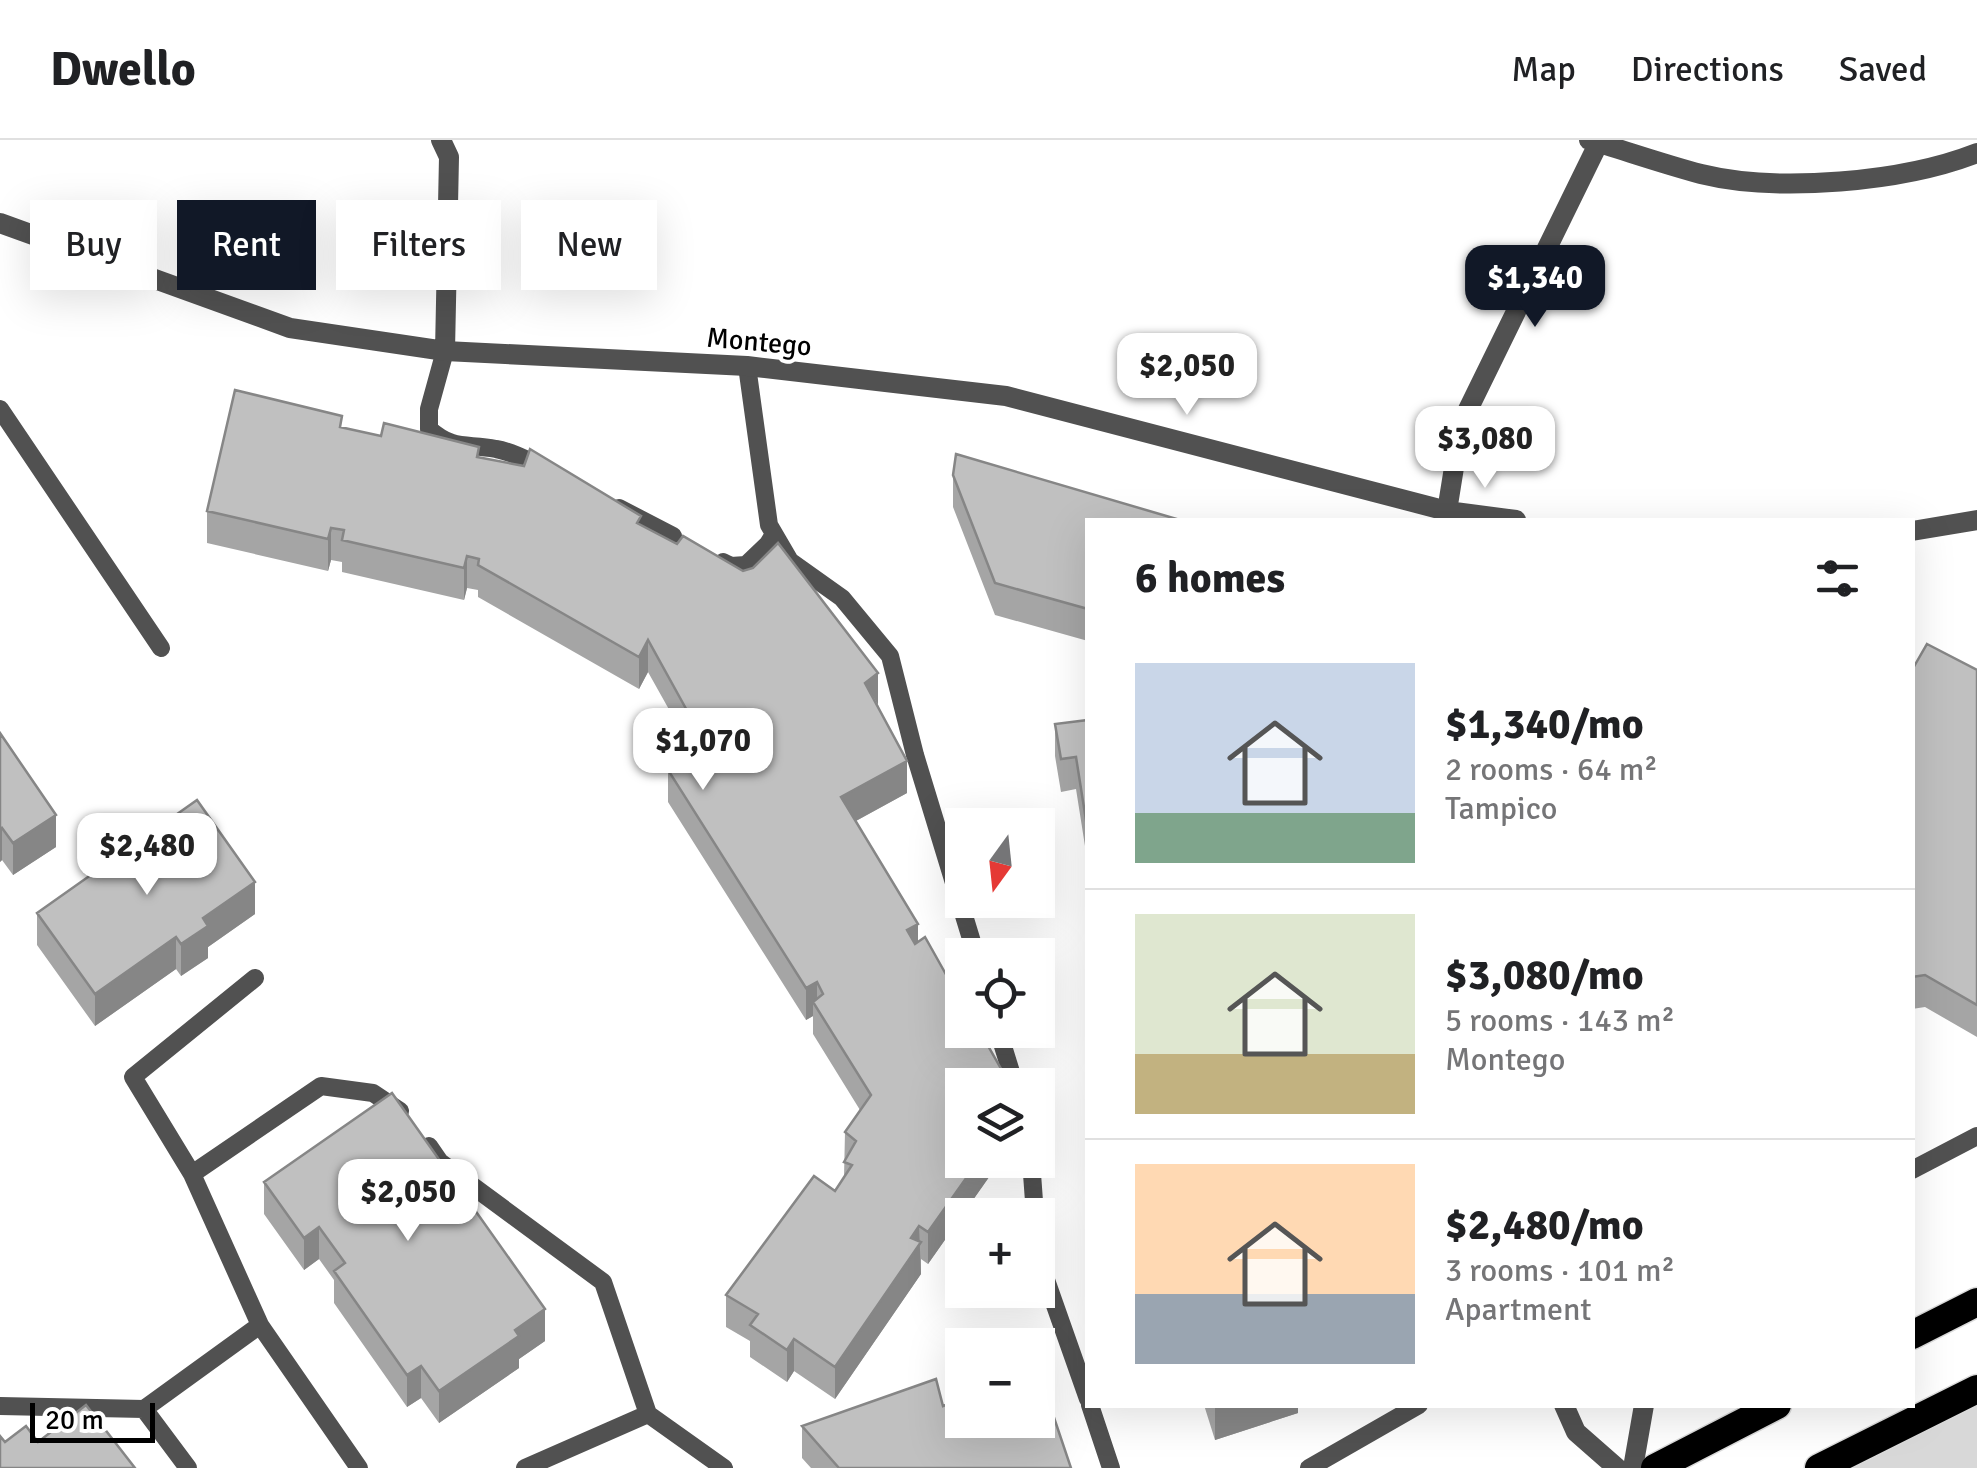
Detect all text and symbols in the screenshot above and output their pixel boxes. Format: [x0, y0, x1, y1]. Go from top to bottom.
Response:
text: Dwello [50, 40, 196, 99]
text: Map [1511, 48, 1576, 91]
text: Directions [1631, 48, 1784, 91]
text: Saved [1839, 48, 1927, 91]
chip: Buy [30, 200, 157, 290]
chip: Rent [177, 200, 316, 290]
chip: Filters [336, 200, 501, 290]
chip: New [521, 200, 657, 290]
pin: $1,340 [1454, 245, 1616, 330]
text: $1,340 [1487, 258, 1583, 297]
street label: Montego [705, 320, 813, 364]
pin: $2,050 [1106, 333, 1268, 418]
text: $2,050 [1139, 346, 1235, 385]
pin: $3,080 [1404, 406, 1566, 491]
text: $3,080 [1437, 419, 1533, 458]
icon: filters [1810, 551, 1865, 606]
text: 6 homes [1135, 553, 1285, 604]
text: $1,340/mo [1445, 699, 1644, 750]
icon: home [1215, 703, 1335, 823]
pin: $1,070 [622, 708, 784, 793]
text: $1,070 [655, 721, 751, 760]
text: 2 rooms · 64 m² [1445, 750, 1658, 789]
text: Tampico [1445, 789, 1557, 828]
north arrow [945, 808, 1055, 918]
map controls [945, 808, 1055, 1438]
pin: $2,480 [66, 813, 228, 898]
text: $2,480 [99, 826, 195, 865]
button: locate [945, 938, 1055, 1048]
text: $3,080/mo [1445, 950, 1644, 1001]
icon: home [1215, 954, 1335, 1074]
text: 5 rooms · 143 m² [1445, 1001, 1675, 1040]
text: Montego [1445, 1040, 1565, 1079]
button: layers [945, 1068, 1055, 1178]
pin: $2,050 [327, 1159, 489, 1244]
text: $2,050 [360, 1172, 456, 1211]
button: + [945, 1198, 1055, 1308]
text: $2,480/mo [1445, 1200, 1644, 1251]
icon: home [1215, 1204, 1335, 1324]
text: 3 rooms · 101 m² [1445, 1251, 1675, 1290]
text: Apartment [1445, 1290, 1592, 1329]
button: − [945, 1328, 1055, 1438]
scale bar [30, 1398, 155, 1442]
text: 20 m [45, 1403, 104, 1437]

